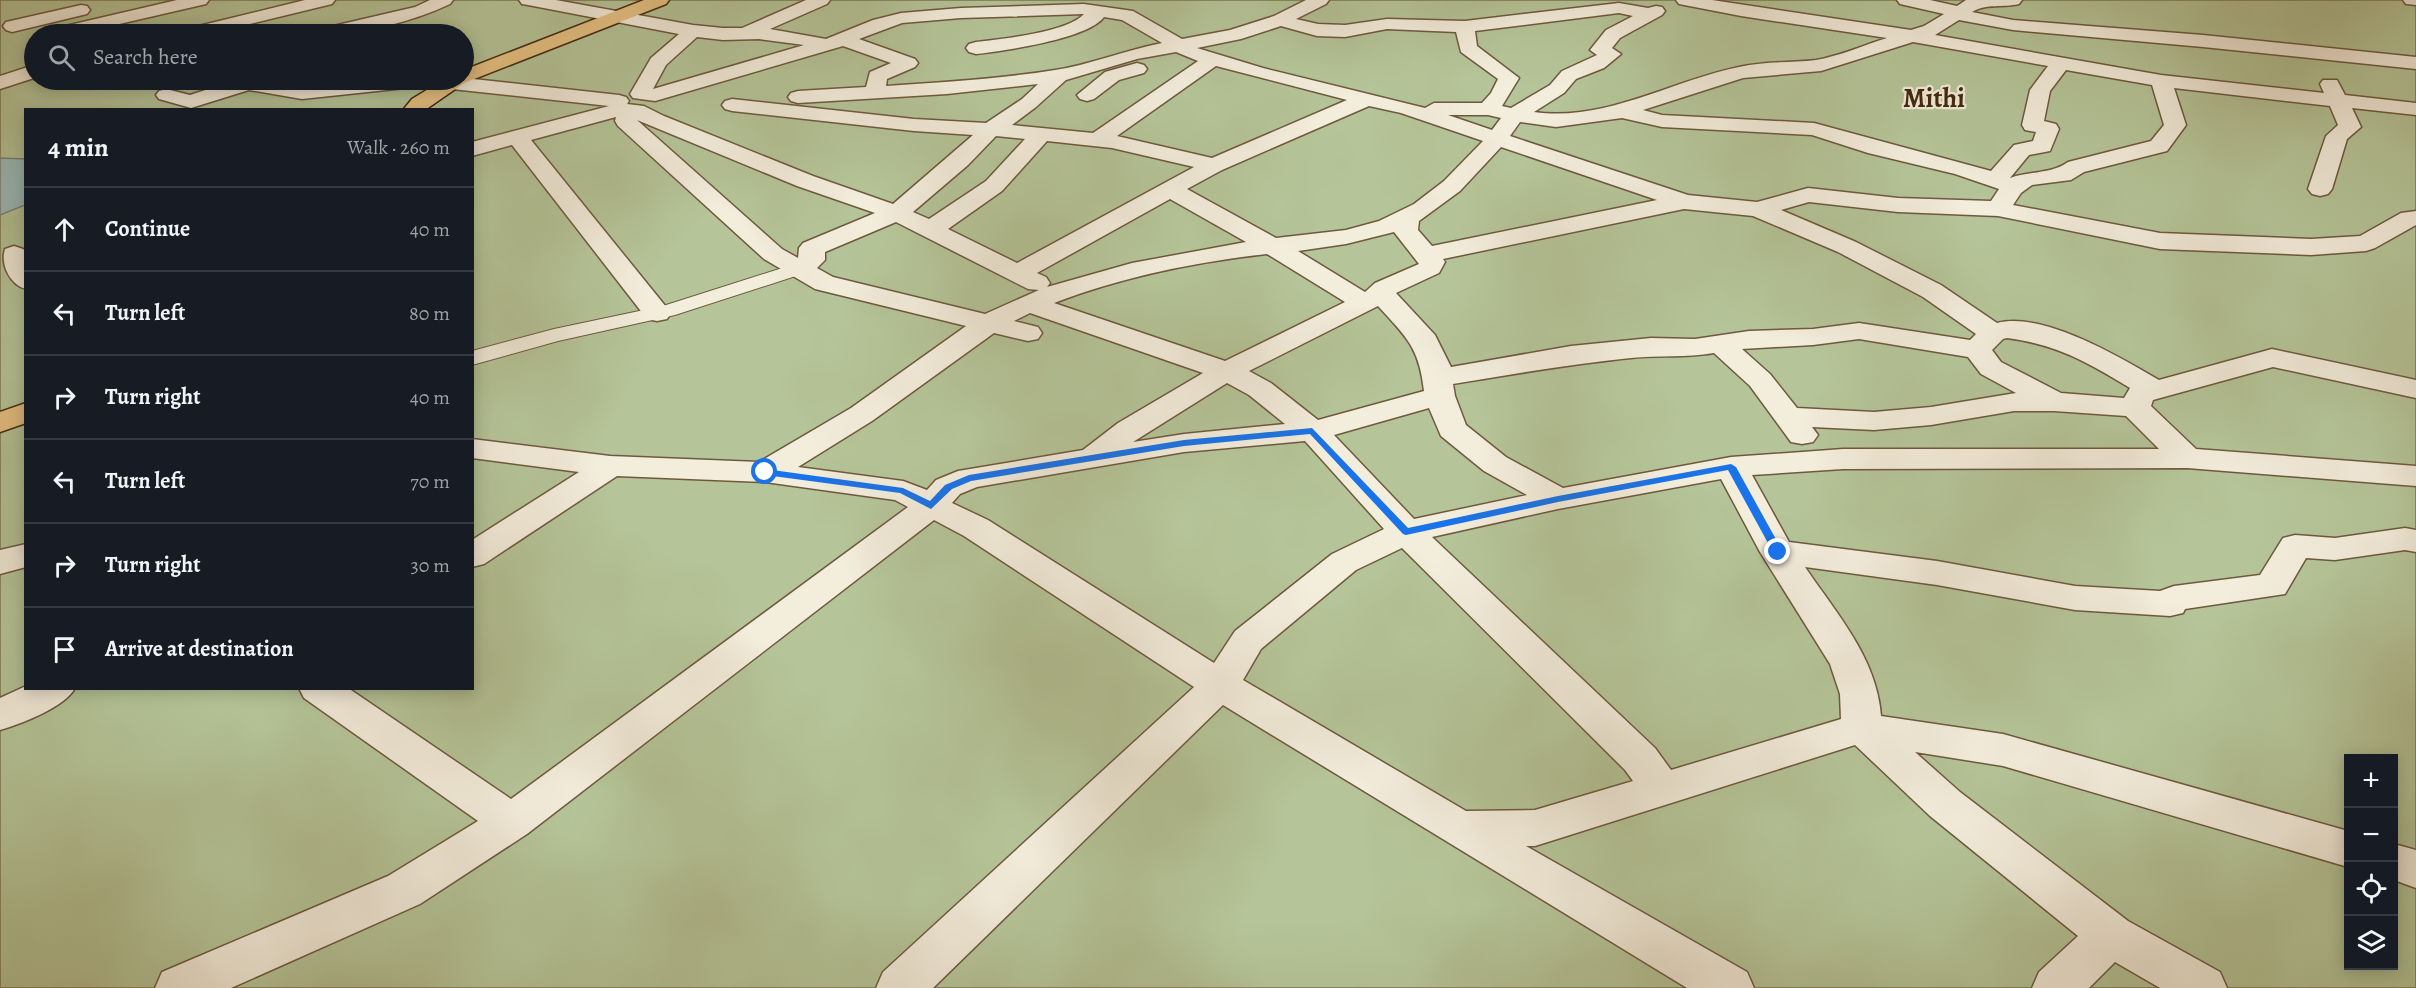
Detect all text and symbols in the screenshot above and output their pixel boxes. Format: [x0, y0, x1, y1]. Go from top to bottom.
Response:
search box [24, 24, 474, 90]
icon: search [45, 41, 78, 74]
text: Search here [93, 42, 198, 72]
district label: Mithi [1903, 80, 1965, 116]
text: 4 min [48, 130, 109, 165]
text: Walk · 260 m [347, 134, 450, 161]
icon: ahead [48, 213, 81, 246]
text: Continue [105, 214, 190, 244]
text: 40 m [410, 216, 450, 243]
icon: left [48, 297, 81, 330]
text: Turn left [105, 298, 185, 328]
text: 80 m [409, 300, 450, 327]
icon: right [48, 381, 81, 414]
text: Turn right [105, 382, 201, 412]
text: 40 m [410, 384, 450, 411]
route start [751, 458, 777, 484]
icon: left [48, 465, 81, 498]
text: Turn left [105, 466, 185, 496]
text: 70 m [410, 468, 450, 495]
route end [1764, 538, 1790, 564]
icon: right [48, 549, 81, 582]
text: Turn right [105, 550, 201, 580]
text: 30 m [410, 552, 450, 579]
icon: arrive [48, 633, 81, 666]
text: Arrive at destination [105, 634, 294, 664]
map controls [2344, 754, 2398, 970]
button: + [2344, 754, 2398, 808]
button: − [2344, 808, 2398, 862]
button: locate [2344, 862, 2398, 916]
button: layers [2344, 916, 2398, 970]

